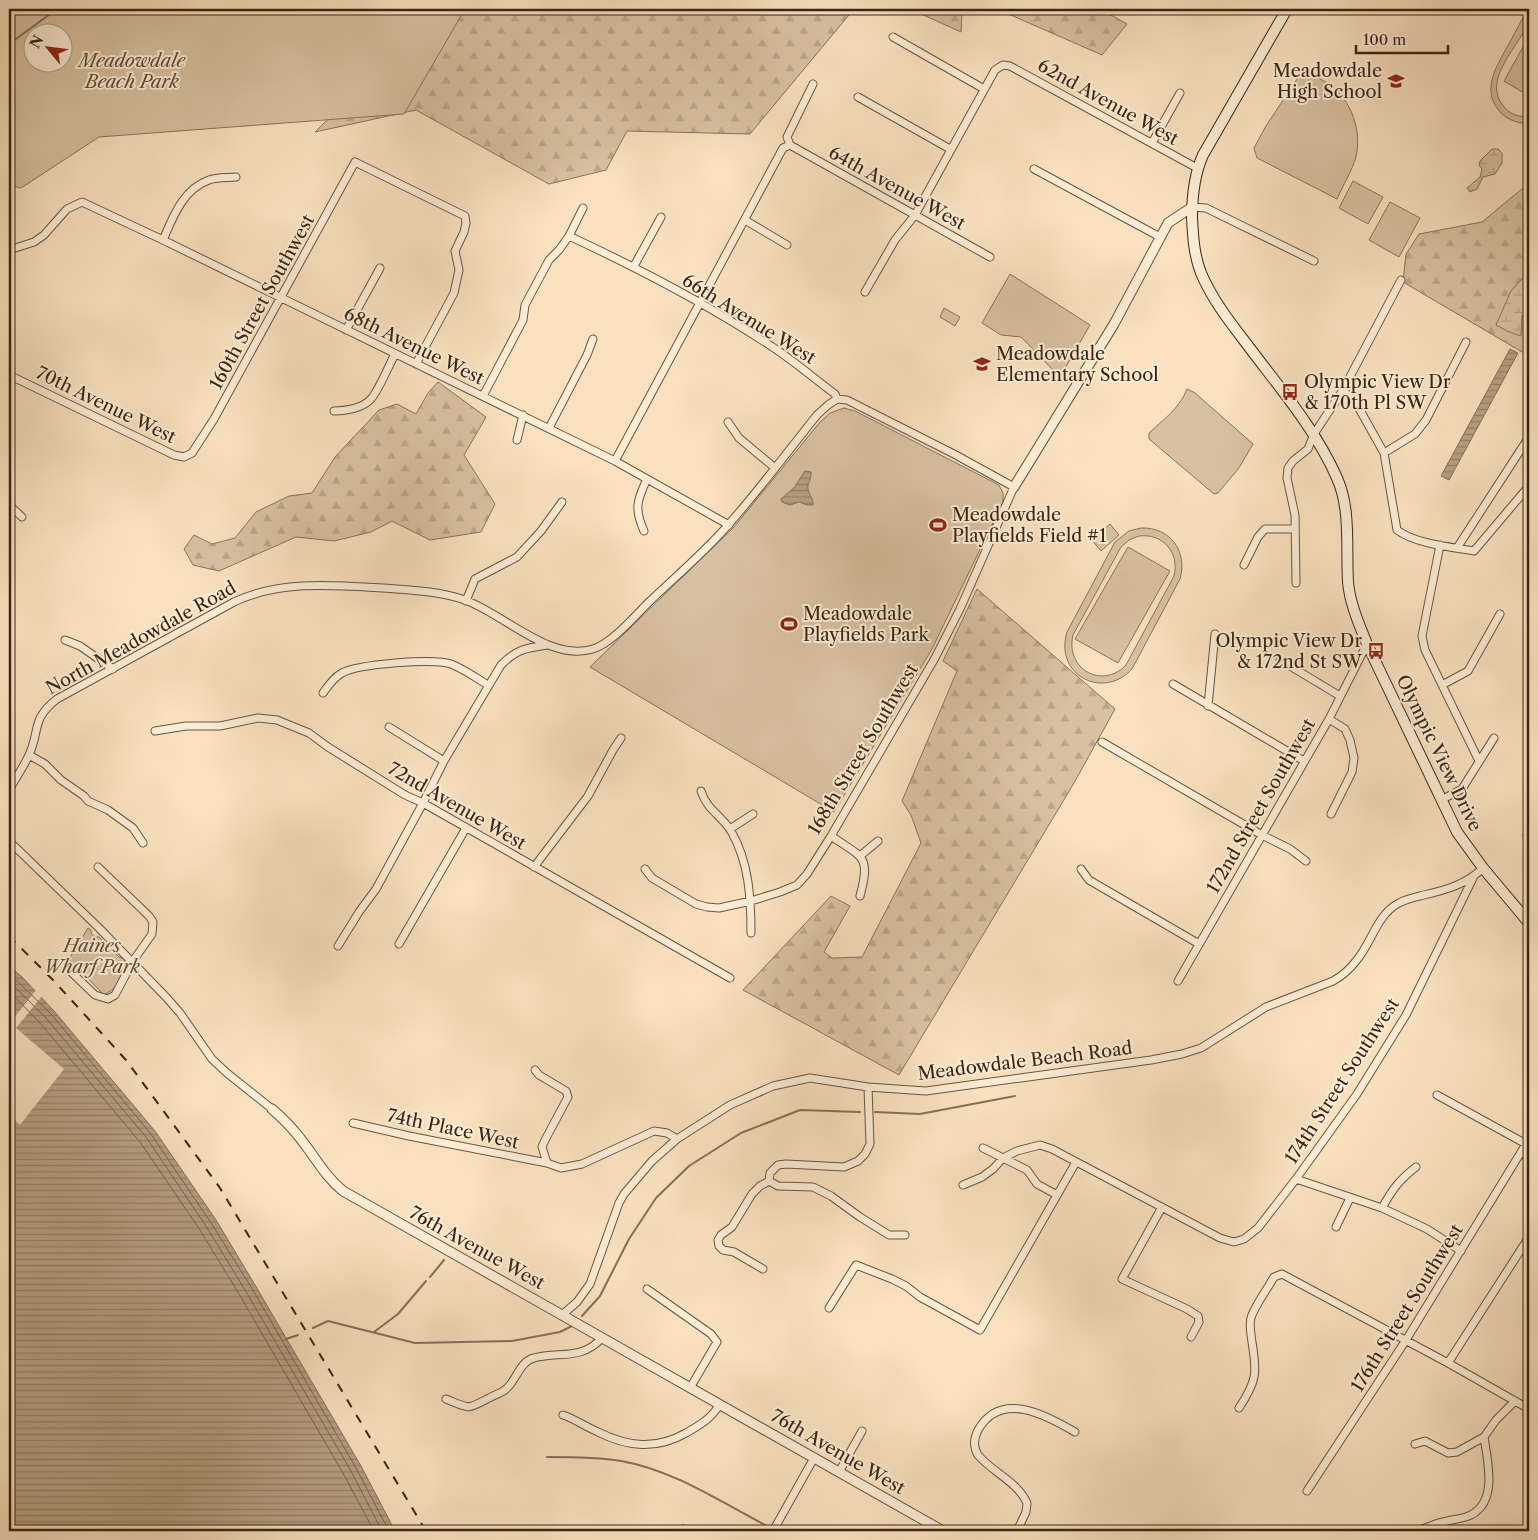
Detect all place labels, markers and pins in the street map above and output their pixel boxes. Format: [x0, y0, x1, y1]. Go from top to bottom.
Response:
place label: Meadowdale High School [1273, 60, 1382, 103]
school or university icon: Meadowdale High School [1386, 71, 1406, 91]
place label: Meadowdale Elementary School [996, 343, 1159, 386]
school or university icon: Meadowdale Elementary School [972, 354, 992, 374]
place label: Olympic View Dr & 170th Pl SW [1304, 371, 1451, 414]
bus stop icon: Olympic View Dr & 170th Pl SW [1280, 382, 1300, 402]
place label: Meadowdale Playfields Field #1 [952, 504, 1107, 547]
sports icon: Meadowdale Playfields Field #1 [928, 515, 948, 535]
place label: Meadowdale Playfields Park [803, 603, 930, 646]
sports icon: Meadowdale Playfields Park [779, 614, 799, 634]
place label: Olympic View Dr & 172nd St SW [1216, 630, 1363, 673]
bus stop icon: Olympic View Dr & 172nd St SW [1366, 641, 1386, 661]

